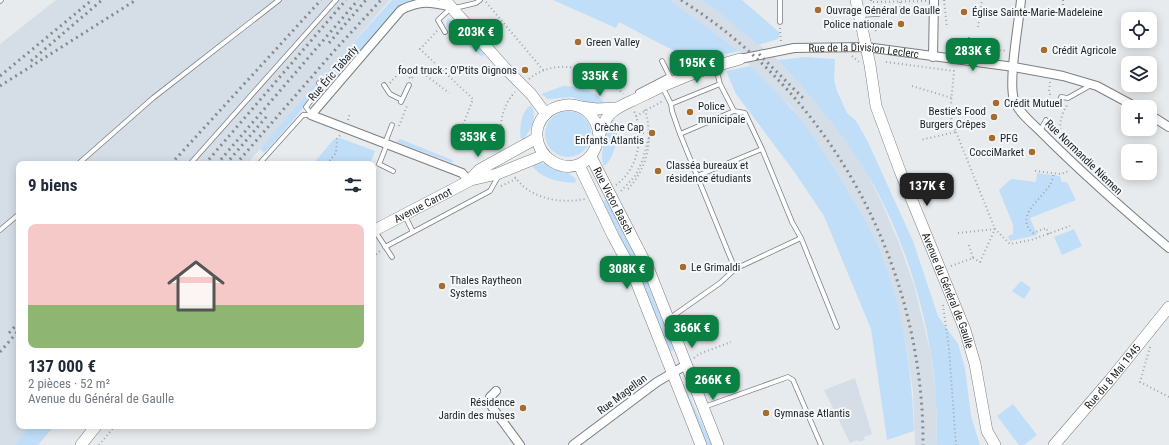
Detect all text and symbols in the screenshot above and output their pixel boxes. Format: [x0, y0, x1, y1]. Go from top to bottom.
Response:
place label: Ouvrage Général de Gaulle [826, 4, 940, 17]
marker: Ouvrage Général de Gaulle [813, 5, 823, 15]
place label: Église Sainte-Marie-Madeleine [972, 6, 1103, 19]
marker: Église Sainte-Marie-Madeleine [959, 7, 969, 17]
map controls [1121, 12, 1157, 180]
button: locate [1121, 12, 1157, 48]
place label: Police nationale [823, 18, 893, 31]
pin: 203K € [443, 19, 509, 53]
marker: Police nationale [896, 19, 906, 29]
text: 203K € [458, 24, 494, 39]
place label: Green Valley [586, 36, 640, 49]
marker: Green Valley [573, 37, 583, 47]
pin: 283K € [940, 38, 1006, 72]
street label: Rue de la Division Leclerc [808, 41, 920, 61]
street label: Rue Éric Tabarly [306, 43, 361, 104]
text: 283K € [955, 43, 991, 58]
place label: Crédit Agricole [1052, 44, 1116, 57]
marker: Crédit Agricole [1039, 45, 1049, 55]
pin: 195K € [664, 50, 730, 84]
text: 195K € [679, 55, 715, 70]
button: layers [1121, 56, 1157, 92]
pin: 335K € [567, 63, 633, 97]
place label: food truck : O'Ptits Oignons [398, 64, 517, 77]
marker: food truck : O'Ptits Oignons [520, 65, 530, 75]
text: 335K € [582, 68, 618, 83]
place label: Crédit Mutuel [1004, 97, 1062, 110]
marker: Crédit Mutuel [991, 98, 1001, 108]
place label: Police municipale [698, 100, 745, 126]
button: + [1121, 100, 1157, 136]
place label: Bestie’s Food Burgers Crêpes [920, 105, 986, 131]
marker: Police municipale [685, 107, 695, 117]
marker: Bestie’s Food Burgers Crêpes [989, 112, 999, 122]
street label: Rue Normandie Niemen [1042, 117, 1125, 198]
place label: Crèche Cap Enfants Atlantis [575, 121, 644, 147]
pin: 353K € [445, 124, 511, 158]
marker: Crèche Cap Enfants Atlantis [647, 128, 657, 138]
text: 353K € [460, 129, 496, 144]
place label: PFG [1000, 132, 1018, 145]
marker: PFG [987, 133, 997, 143]
button: − [1121, 144, 1157, 180]
place label: CocciMarket [969, 146, 1024, 159]
marker: CocciMarket [1027, 147, 1037, 157]
place label: Classéa bureaux et résidence étudiants [666, 159, 751, 185]
street label: Rue Victor Basch [590, 165, 636, 237]
marker: Classéa bureaux et résidence étudiants [653, 166, 663, 176]
pin: 137K € [894, 173, 960, 207]
icon: filters [342, 174, 364, 196]
text: 9 biens [28, 175, 77, 195]
text: 137K € [909, 178, 945, 193]
street label: Avenue Carnot [392, 185, 454, 226]
street label: Avenue du Général de Gaulle [919, 231, 976, 350]
icon: home [160, 250, 232, 322]
pin: 308K € [594, 256, 660, 290]
text: 308K € [609, 261, 645, 276]
place label: Le Grimaldi [691, 261, 740, 274]
marker: Le Grimaldi [678, 262, 688, 272]
place label: Thales Raytheon Systems [450, 274, 522, 300]
marker: Thales Raytheon Systems [437, 281, 447, 291]
pin: 366K € [659, 315, 725, 349]
text: 366K € [674, 320, 710, 335]
street label: Rue du 8 Mai 1945 [1082, 342, 1143, 412]
text: 137 000 € [28, 356, 96, 376]
pin: 266K € [680, 367, 746, 401]
street label: Rue Magellan [595, 372, 650, 417]
text: 266K € [695, 372, 731, 387]
text: 2 pièces · 52 m² [28, 376, 110, 391]
text: Avenue du Général de Gaulle [28, 391, 174, 406]
place label: Résidence Jardin des muses [438, 396, 515, 422]
marker: Résidence Jardin des muses [518, 403, 528, 413]
place label: Gymnase Atlantis [774, 407, 850, 420]
marker: Gymnase Atlantis [761, 408, 771, 418]

